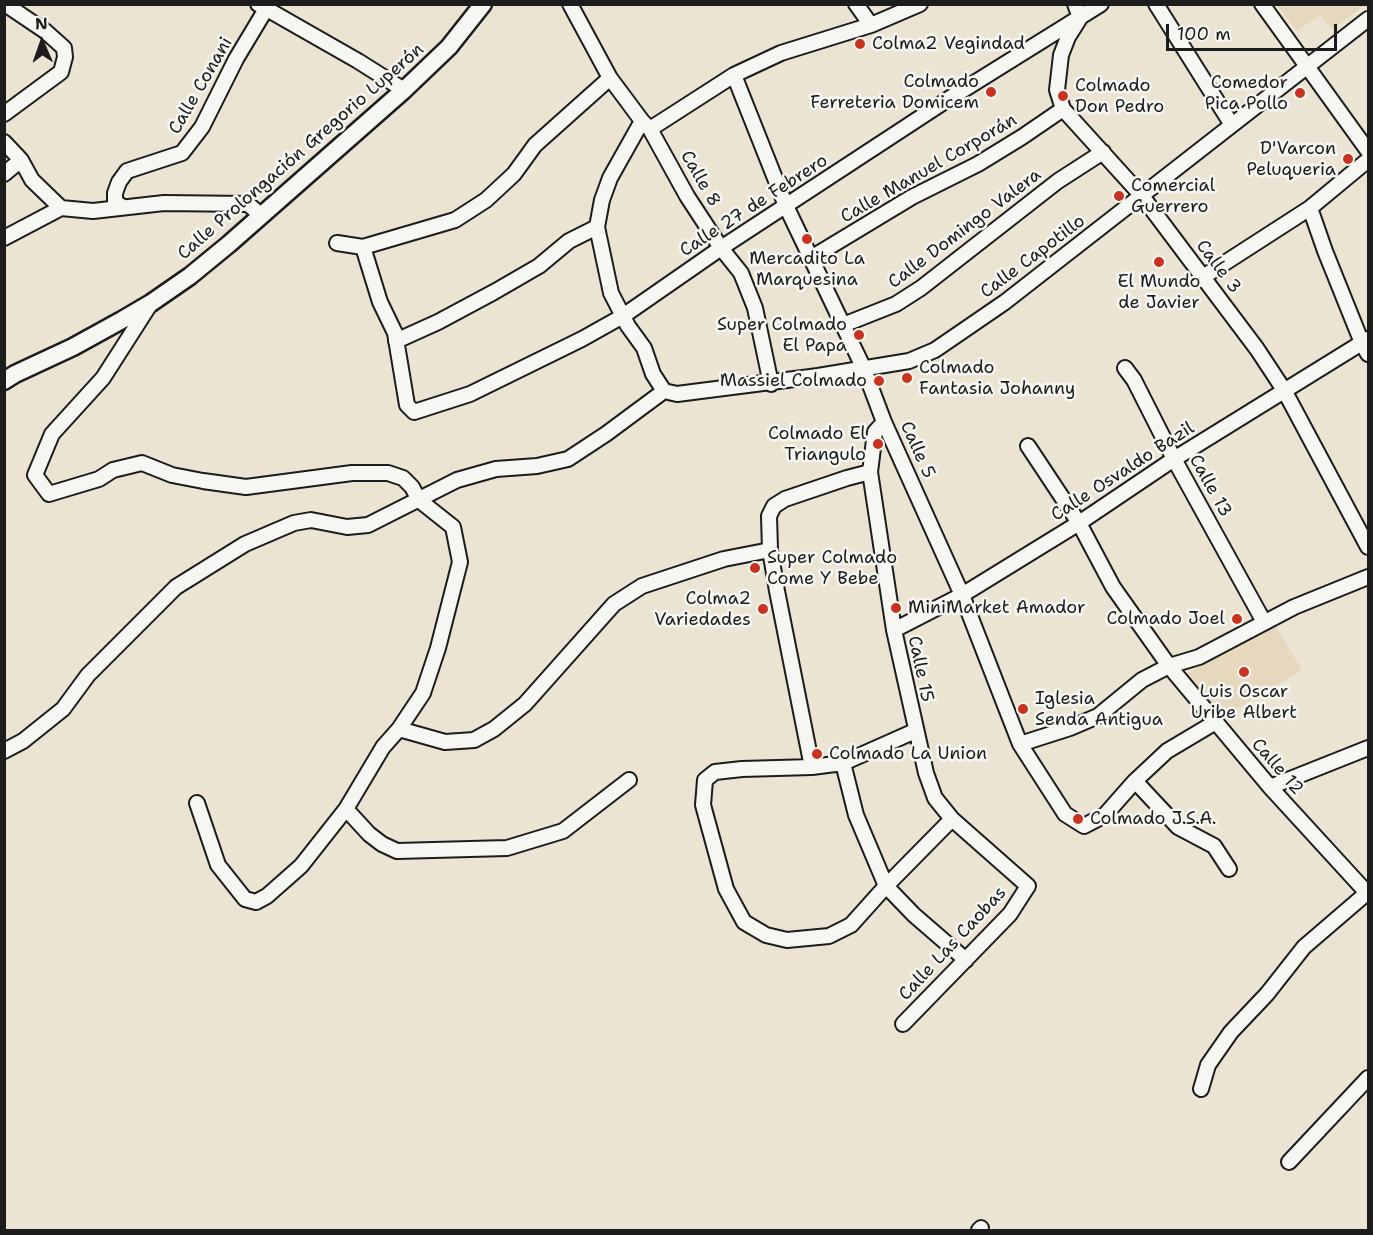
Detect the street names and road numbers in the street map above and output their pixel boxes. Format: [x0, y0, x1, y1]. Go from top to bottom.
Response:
street label: Calle Conani [165, 34, 237, 138]
street label: Calle Prolongación Gregorio Luperón [173, 39, 429, 265]
street label: Calle Manuel Corporán [837, 110, 1021, 228]
street label: Calle 8 [675, 147, 725, 211]
street label: Calle 27 de Febrero [676, 150, 832, 262]
street label: Calle Domingo Valera [884, 164, 1046, 294]
street label: Calle Capotillo [976, 211, 1090, 303]
street label: Calle 3 [1191, 236, 1245, 298]
street label: Calle 5 [895, 418, 939, 482]
street label: Calle Osvaldo Bazil [1047, 418, 1199, 526]
street label: Calle 13 [1184, 451, 1236, 521]
street label: Calle 15 [902, 634, 938, 704]
street label: Calle 12 [1247, 734, 1307, 800]
street label: Calle Las Caobas [895, 882, 1011, 1006]

